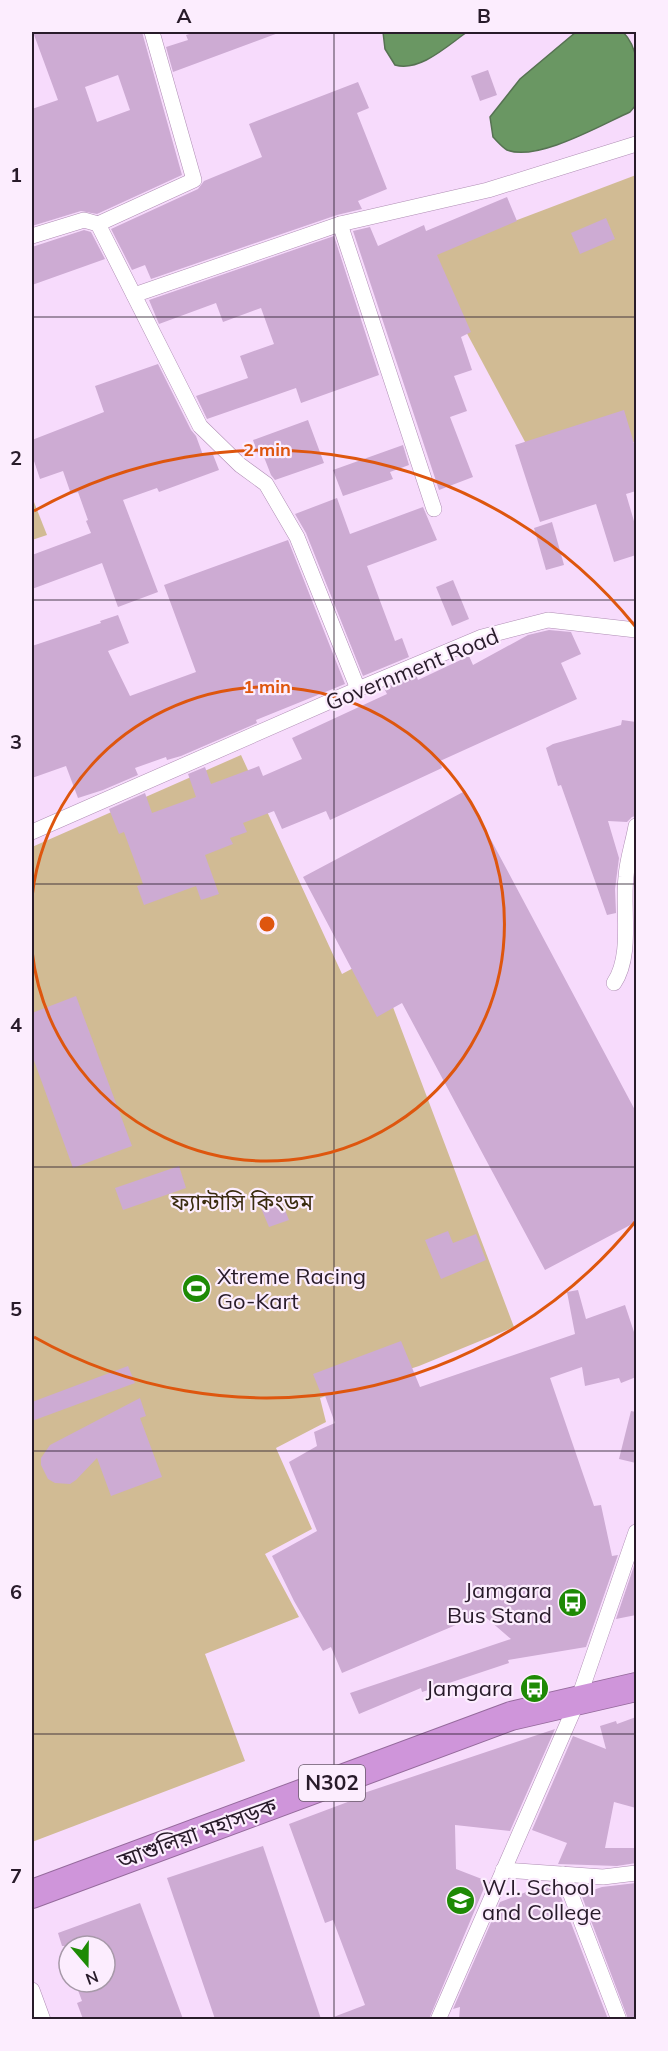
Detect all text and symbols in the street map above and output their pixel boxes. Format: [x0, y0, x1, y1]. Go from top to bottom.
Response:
text: A [177, 3, 192, 28]
text: B [477, 3, 491, 28]
text: 1 [10, 162, 22, 187]
text: 2 min [243, 438, 291, 461]
text: 2 [10, 445, 22, 470]
street label: Government Road [321, 621, 503, 717]
text: 1 min [243, 675, 291, 698]
text: 3 [10, 729, 22, 754]
centre of rings [257, 914, 277, 934]
text: 4 [10, 1012, 22, 1037]
park label: ফ্যান্টাসি কিংডম [170, 1188, 314, 1216]
place label: Xtreme Racing Go-Kart [217, 1262, 366, 1315]
sports icon: Xtreme Racing Go-Kart [180, 1273, 212, 1305]
text: 5 [10, 1296, 22, 1321]
place label: Jamgara Bus Stand [447, 1576, 552, 1629]
text: 6 [10, 1579, 22, 1604]
bus stop icon: Jamgara Bus Stand [557, 1587, 589, 1619]
bus stop icon: Jamgara [518, 1672, 550, 1704]
place label: Jamgara [426, 1674, 513, 1702]
road number: N302 [299, 1765, 365, 1801]
street label: আশুলিয়া মহাসড়ক [112, 1791, 281, 1875]
text: 7 [10, 1863, 22, 1888]
place label: W.I. School and College [482, 1873, 602, 1926]
school or university icon: W.I. School and College [445, 1884, 477, 1916]
north arrow [57, 1934, 117, 1994]
text: N [83, 1967, 101, 1990]

